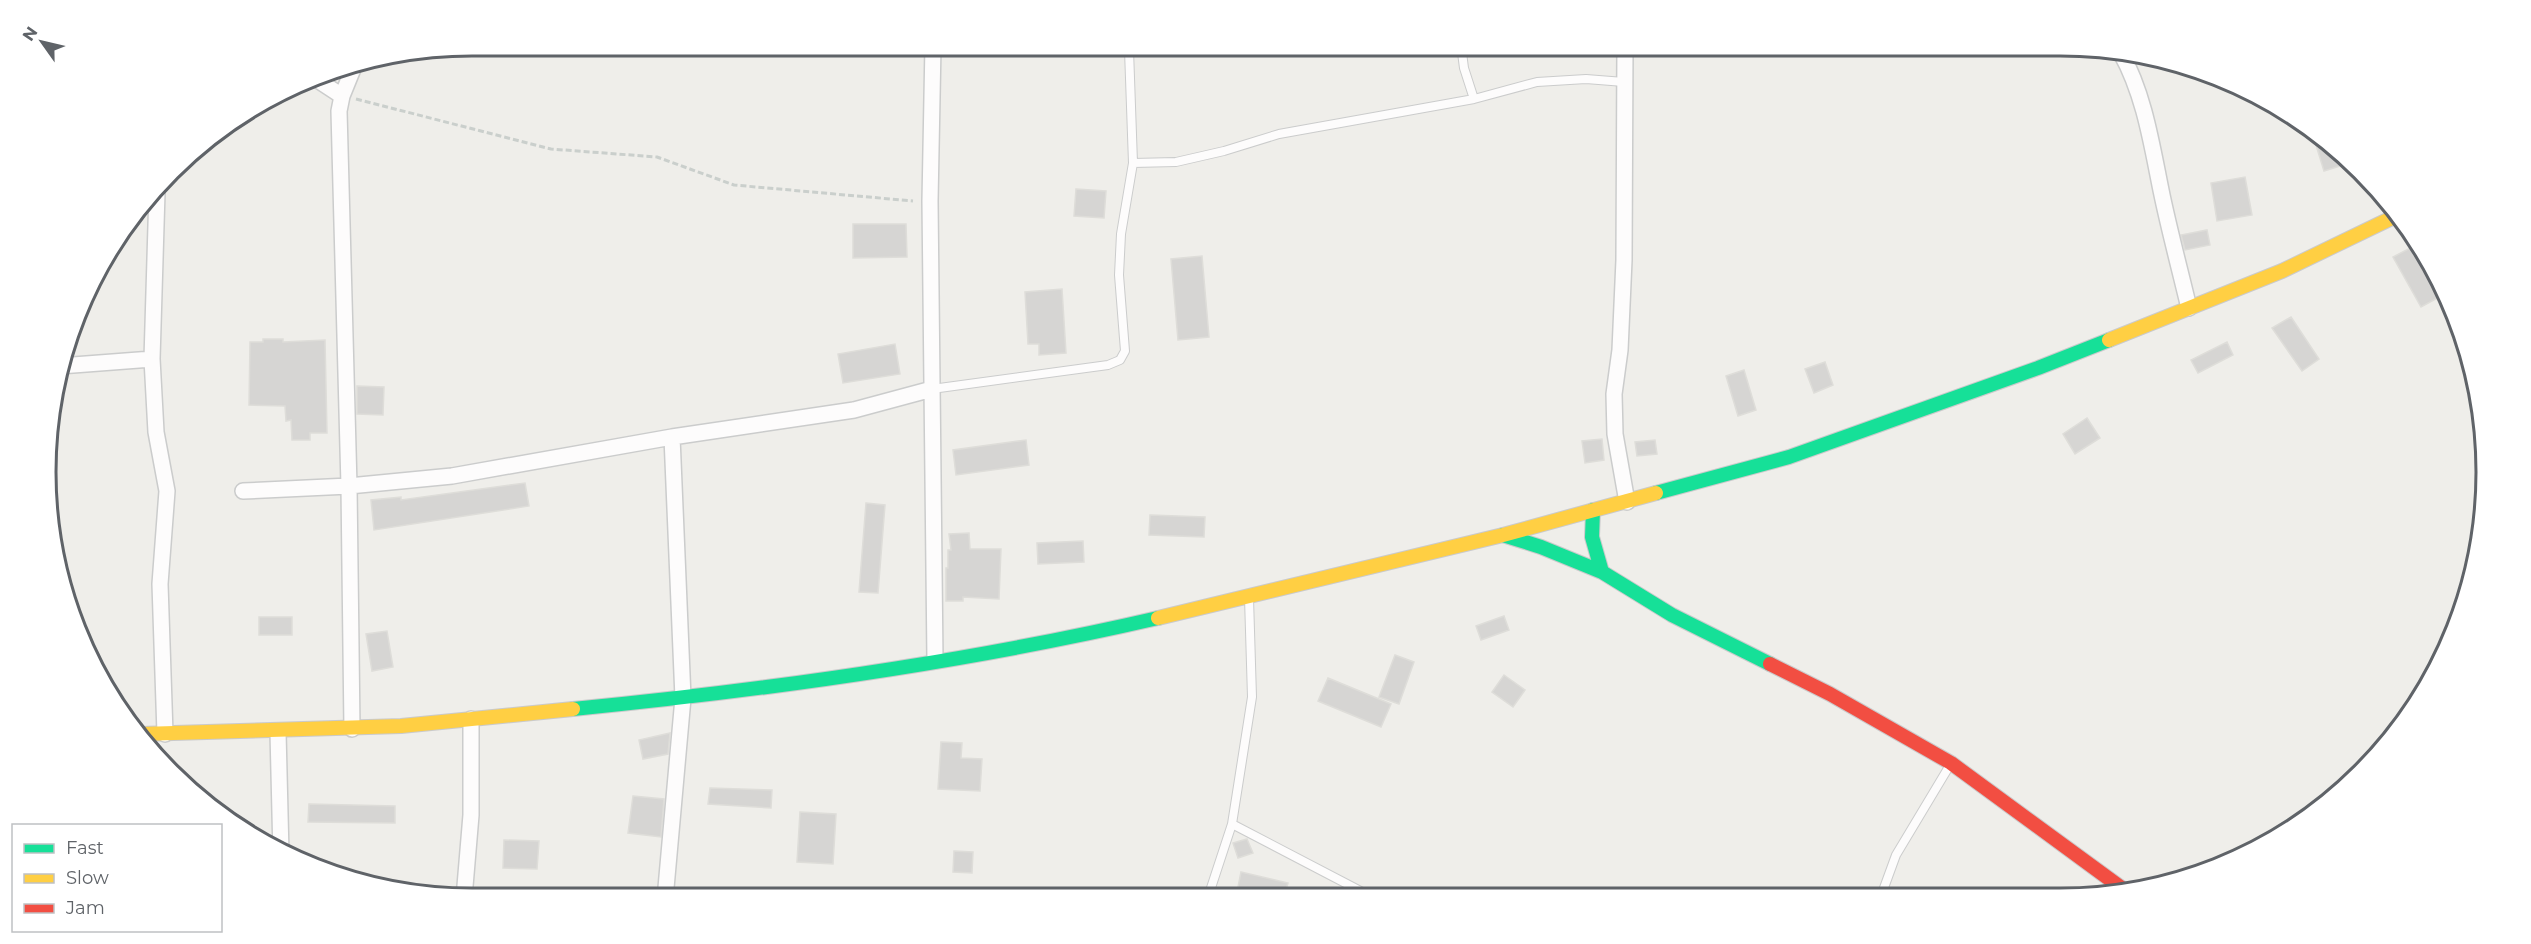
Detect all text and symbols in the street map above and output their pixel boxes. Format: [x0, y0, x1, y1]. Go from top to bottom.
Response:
north arrow [12, 12, 72, 72]
text: N [18, 23, 41, 45]
legend [12, 824, 222, 932]
text: Fast [66, 837, 104, 859]
text: Slow [66, 867, 109, 889]
text: Jam [65, 897, 105, 919]

